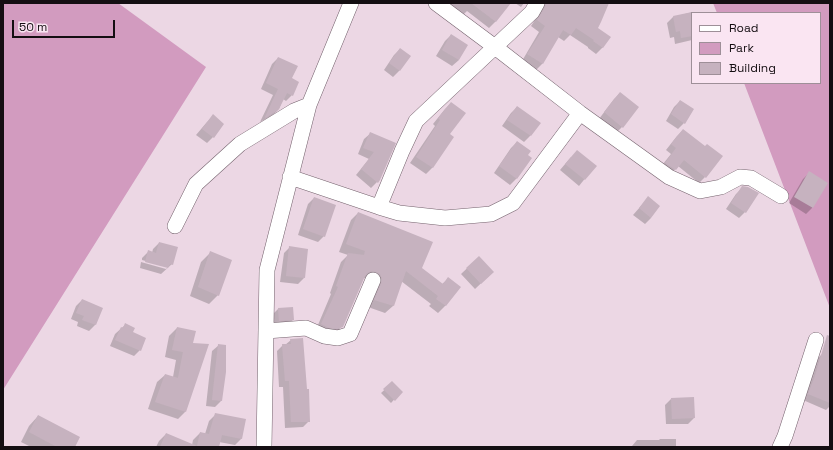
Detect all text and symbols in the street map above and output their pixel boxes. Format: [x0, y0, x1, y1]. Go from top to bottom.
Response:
scale bar [14, 12, 117, 38]
legend [691, 12, 821, 84]
text: 50 m [19, 19, 47, 35]
text: Road [729, 20, 758, 36]
text: Park [729, 40, 754, 56]
text: Building [729, 60, 776, 76]

